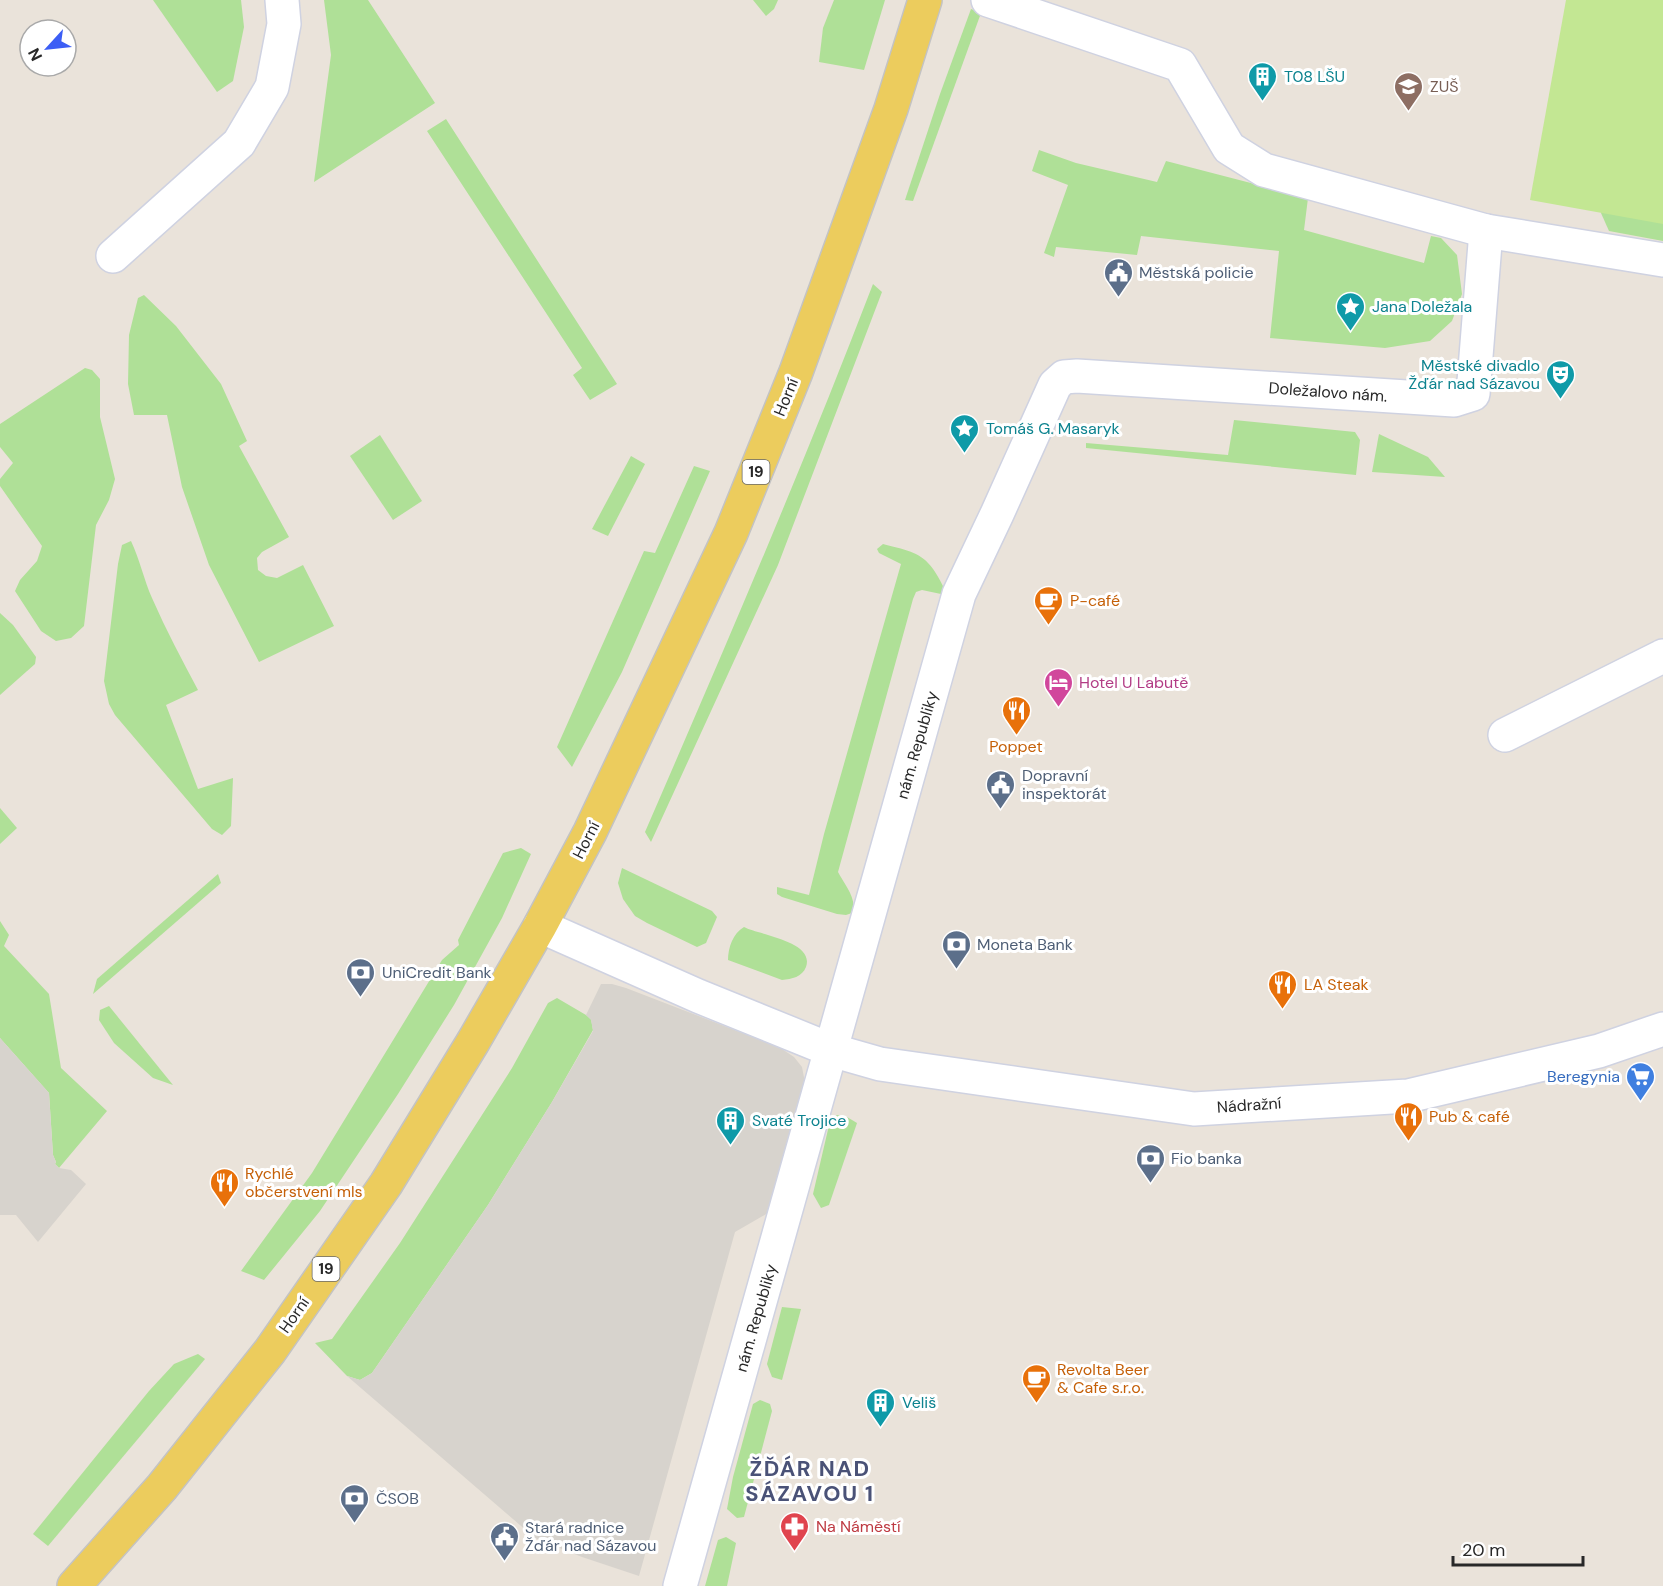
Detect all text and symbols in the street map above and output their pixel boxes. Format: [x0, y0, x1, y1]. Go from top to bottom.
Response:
north arrow [18, 18, 78, 78]
text: N [23, 45, 47, 65]
building icon: T08 LŠU [1247, 60, 1279, 102]
place label: T08 LŠU [1284, 66, 1345, 87]
school or university icon: ZUŠ [1393, 70, 1425, 112]
place label: ZUŠ [1430, 76, 1458, 97]
public building icon: Městská policie [1102, 256, 1134, 298]
place label: Městská policie [1139, 262, 1253, 283]
place icon: Jana Doležala [1335, 290, 1367, 332]
place label: Jana Doležala [1372, 296, 1472, 317]
place label: Městské divadlo Žďár nad Sázavou [1409, 355, 1540, 394]
theatre icon: Městské divadlo Žďár nad Sázavou [1545, 358, 1577, 400]
street label: Horní [769, 375, 803, 419]
street label: Doležalovo nám. [1268, 377, 1388, 407]
place icon: Tomáš G. Masaryk [949, 412, 981, 454]
place label: Tomáš G. Masaryk [986, 418, 1120, 439]
road number: 19 [742, 460, 770, 484]
cafe icon: P-café [1033, 584, 1065, 626]
place label: P-café [1070, 590, 1120, 611]
hotel icon: Hotel U Labutě [1042, 666, 1074, 708]
place label: Hotel U Labutě [1079, 672, 1188, 693]
street label: nám. Republiky [892, 689, 942, 801]
restaurant icon: Poppet [1000, 694, 1032, 736]
place label: Poppet [989, 736, 1043, 757]
place label: Dopravní inspektorát [1022, 765, 1106, 804]
public building icon: Dopravní inspektorát [985, 768, 1017, 810]
street label: Horní [568, 817, 604, 862]
bank icon: Moneta Bank [940, 928, 972, 970]
place label: Moneta Bank [977, 934, 1073, 955]
bank icon: UniCredit Bank [345, 956, 377, 998]
place label: UniCredit Bank [382, 962, 492, 983]
restaurant icon: LA Steak [1267, 968, 1299, 1010]
place label: LA Steak [1304, 974, 1369, 995]
supermarket icon: Beregynia [1625, 1060, 1657, 1102]
place label: Beregynia [1547, 1066, 1620, 1087]
street label: Nádražní [1216, 1092, 1282, 1118]
restaurant icon: Pub & café [1392, 1100, 1424, 1142]
building icon: Svaté Trojice [715, 1104, 747, 1146]
place label: Pub & café [1429, 1106, 1510, 1127]
place label: Svaté Trojice [752, 1110, 846, 1131]
bank icon: Fio banka [1134, 1142, 1166, 1184]
place label: Fio banka [1171, 1148, 1242, 1169]
place label: Rychlé občerstvení mls [245, 1163, 363, 1202]
restaurant icon: Rychlé občerstvení mls [208, 1166, 240, 1208]
road number: 19 [312, 1257, 340, 1281]
street label: nám. Republiky [731, 1262, 781, 1374]
street label: Horní [274, 1293, 314, 1337]
place label: Revolta Beer & Cafe s.r.o. [1057, 1359, 1149, 1398]
cafe icon: Revolta Beer & Cafe s.r.o. [1020, 1362, 1052, 1404]
building icon: Veliš [865, 1386, 897, 1428]
place label: Veliš [902, 1392, 936, 1413]
district label: ŽĎÁR NAD SÁZAVOU 1 [745, 1454, 875, 1508]
bank icon: ČSOB [339, 1482, 371, 1524]
place label: ČSOB [376, 1488, 419, 1509]
pharmacy icon: Na Náměstí [779, 1510, 811, 1552]
place label: Na Náměstí [816, 1516, 901, 1537]
place label: Stará radnice Žďár nad Sázavou [525, 1517, 656, 1556]
public building icon: Stará radnice Žďár nad Sázavou [488, 1520, 520, 1562]
scale bar [1453, 1529, 1584, 1567]
text: 20 m [1462, 1538, 1505, 1562]

